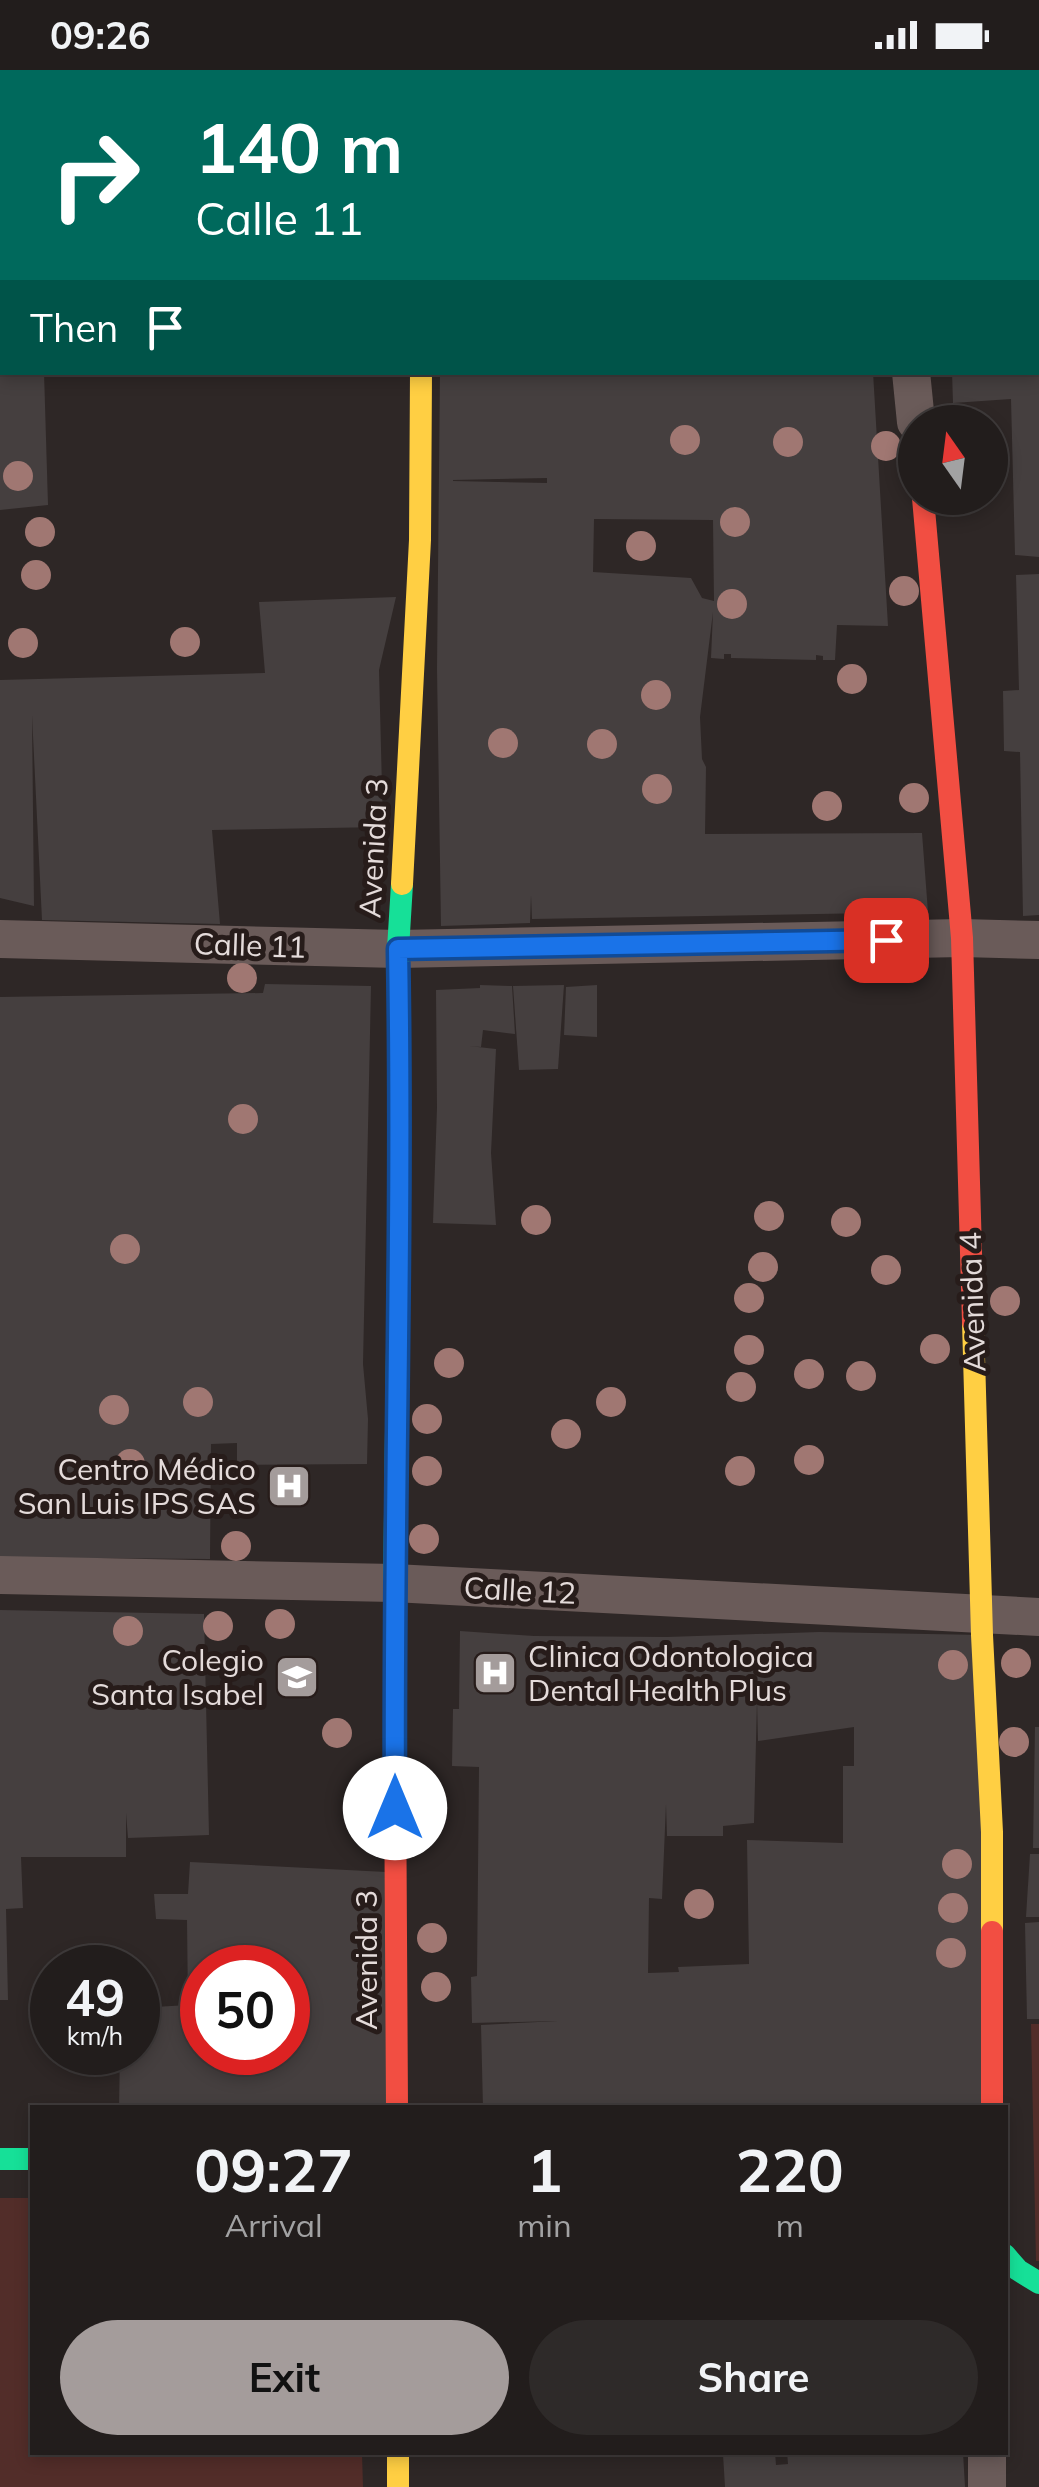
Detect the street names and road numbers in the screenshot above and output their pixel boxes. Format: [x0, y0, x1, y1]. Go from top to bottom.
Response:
street label: Avenida 3 [350, 777, 396, 919]
street label: Calle 11 [193, 924, 307, 966]
street label: Avenida 4 [951, 1231, 993, 1373]
street label: Calle 12 [463, 1568, 577, 1612]
street label: Avenida 3 [347, 1890, 385, 2030]

